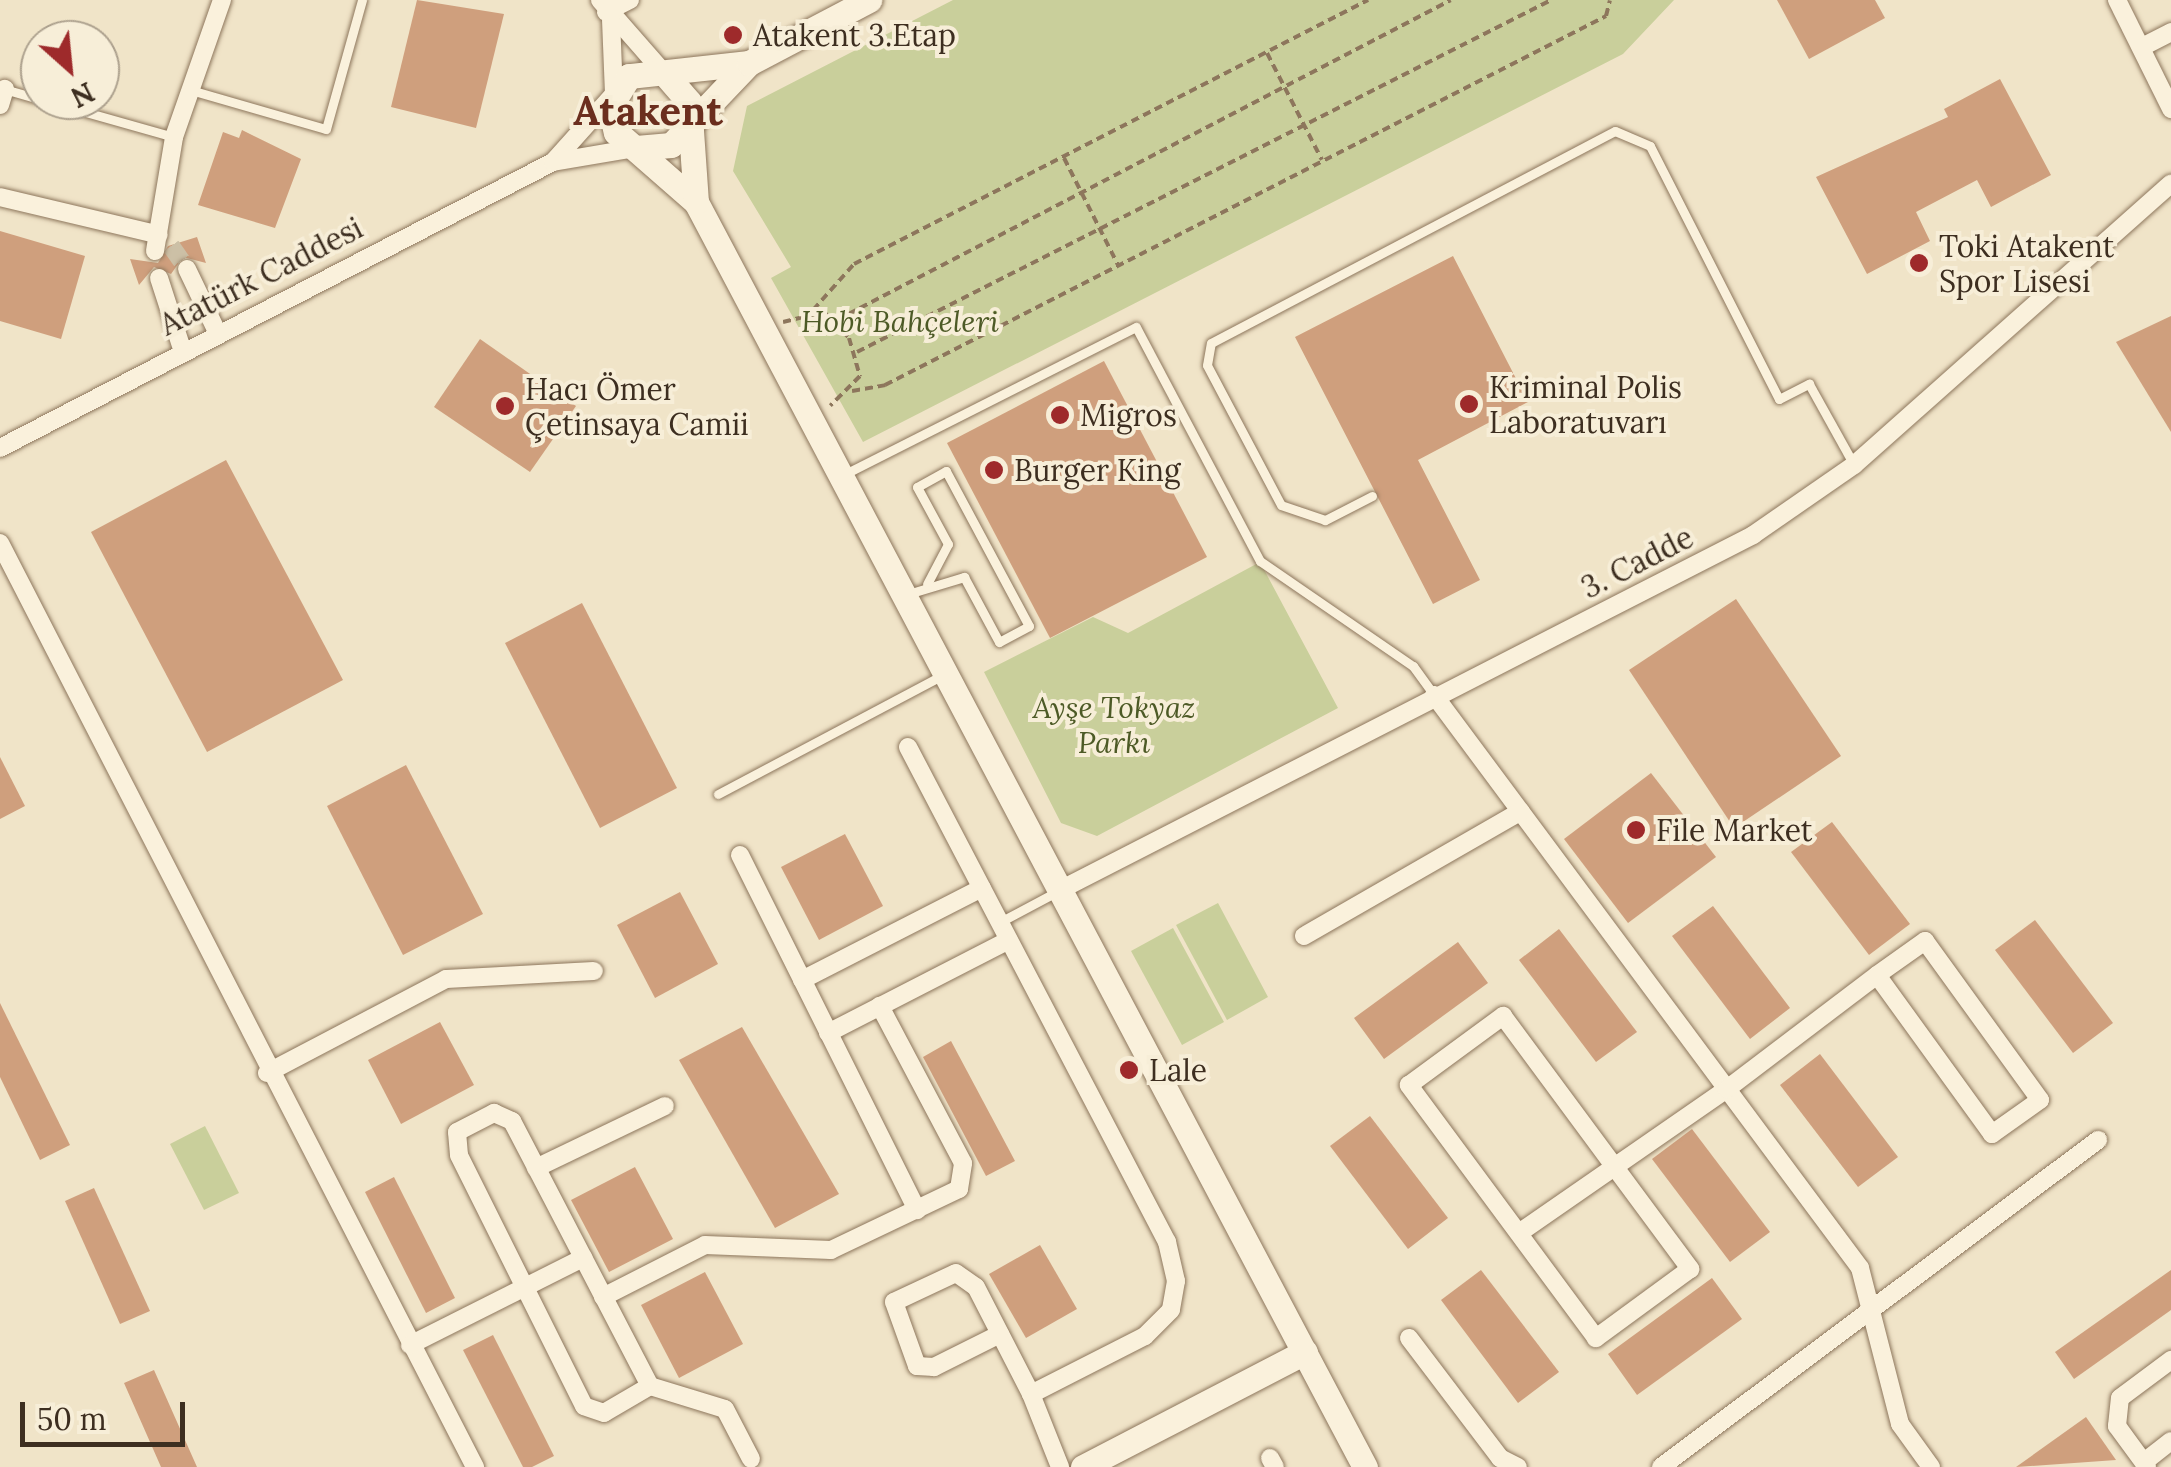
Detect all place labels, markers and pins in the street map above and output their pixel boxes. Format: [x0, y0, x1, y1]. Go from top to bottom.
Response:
place label: Atakent 3.Etap [753, 17, 956, 53]
marker: Atakent 3.Etap [722, 24, 744, 46]
place label: Toki Atakent Spor Lisesi [1939, 228, 2114, 298]
marker: Toki Atakent Spor Lisesi [1908, 252, 1930, 274]
place label: Kriminal Polis Laboratuvarı [1489, 369, 1682, 440]
place label: Hacı Ömer Çetinsaya Camii [525, 371, 749, 442]
marker: Kriminal Polis Laboratuvarı [1458, 393, 1480, 415]
marker: Hacı Ömer Çetinsaya Camii [494, 395, 516, 417]
place label: Migros [1080, 397, 1177, 433]
marker: Migros [1049, 404, 1071, 426]
place label: Burger King [1014, 452, 1180, 488]
marker: Burger King [983, 459, 1005, 481]
place label: File Market [1656, 812, 1812, 848]
marker: File Market [1625, 819, 1647, 841]
place label: Lale [1149, 1052, 1207, 1088]
marker: Lale [1118, 1059, 1140, 1081]

